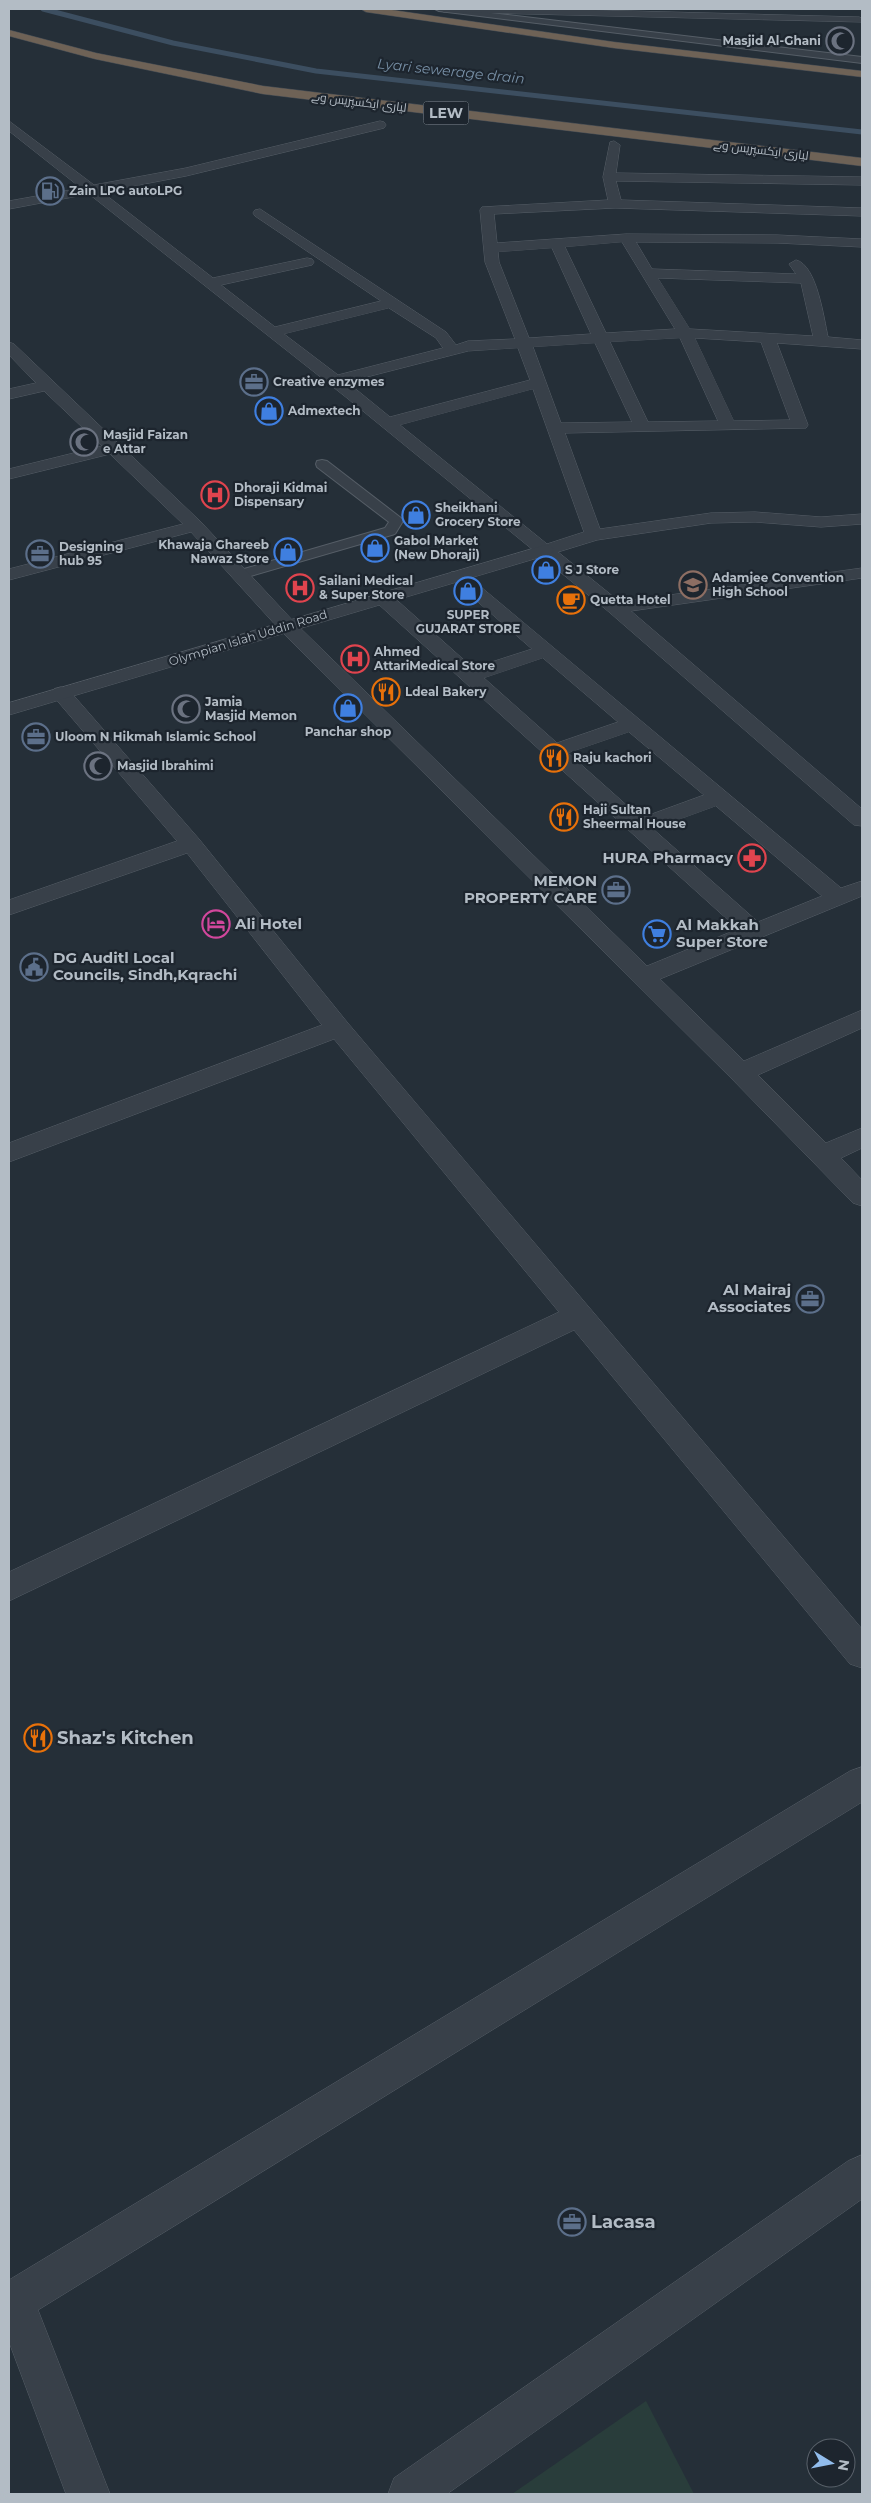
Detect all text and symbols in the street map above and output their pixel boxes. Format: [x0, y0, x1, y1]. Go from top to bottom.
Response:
mosque icon: Masjid Al-Ghani [825, 26, 855, 56]
place label: Masjid Al-Ghani [722, 33, 821, 48]
water label: Lyari sewerage drain [376, 54, 526, 88]
street label: لیاری ایکسپریس وے [310, 88, 408, 117]
road number: LEW [424, 102, 468, 125]
street label: لیاری ایکسپریس وے [712, 136, 810, 165]
fuel station icon: Zain LPG autoLPG [35, 176, 65, 206]
place label: Zain LPG autoLPG [69, 183, 182, 198]
office icon: Creative enzymes [239, 367, 269, 397]
place label: Creative enzymes [273, 374, 385, 389]
shop icon: Admextech [254, 396, 284, 426]
place label: Admextech [287, 403, 361, 418]
mosque icon: Masjid Faizan e Attar [69, 427, 99, 457]
place label: Masjid Faizan e Attar [103, 427, 188, 456]
hospital icon: Dhoraji Kidmai Dispensary [200, 480, 230, 510]
place label: Dhoraji Kidmai Dispensary [234, 480, 327, 509]
shop icon: Sheikhani Grocery Store [401, 500, 431, 530]
place label: Sheikhani Grocery Store [435, 500, 521, 529]
shop icon: Gabol Market (New Dhoraji) [360, 533, 390, 563]
place label: Gabol Market (New Dhoraji) [394, 533, 480, 562]
place label: Khawaja Ghareeb Nawaz Store [158, 537, 269, 566]
shop icon: Khawaja Ghareeb Nawaz Store [273, 537, 303, 567]
office icon: Designing hub 95 [25, 539, 55, 569]
place label: Designing hub 95 [59, 539, 124, 568]
shop icon: S J Store [531, 555, 561, 585]
place label: S J Store [565, 562, 620, 577]
school or university icon: Adamjee Convention High School [678, 570, 708, 600]
place label: Adamjee Convention High School [711, 570, 844, 599]
hospital icon: Sailani Medical & Super Store [285, 573, 315, 603]
place label: Sailani Medical & Super Store [319, 573, 413, 602]
shop icon: SUPER GUJARAT STORE [453, 576, 483, 606]
cafe icon: Quetta Hotel [556, 585, 586, 615]
place label: Quetta Hotel [590, 592, 671, 607]
street label: Olympian Islah Uddin Road [167, 606, 329, 669]
place label: SUPER GUJARAT STORE [416, 607, 520, 636]
hospital icon: Ahmed AttariMedical Store [340, 644, 370, 674]
place label: Ahmed AttariMedical Store [373, 644, 495, 673]
restaurant icon: Ldeal Bakery [371, 677, 401, 707]
place label: Ldeal Bakery [405, 684, 487, 699]
shop icon: Panchar shop [333, 693, 363, 723]
mosque icon: Jamia Masjid Memon [171, 694, 201, 724]
place label: Jamia Masjid Memon [204, 694, 297, 723]
office icon: Uloom N Hikmah Islamic School [21, 722, 51, 752]
place label: Panchar shop [305, 724, 391, 739]
place label: Uloom N Hikmah Islamic School [55, 729, 256, 744]
restaurant icon: Raju kachori [539, 743, 569, 773]
place label: Raju kachori [573, 750, 652, 765]
mosque icon: Masjid Ibrahimi [83, 751, 113, 781]
place label: Masjid Ibrahimi [117, 758, 214, 773]
restaurant icon: Haji Sultan Sheermal House [549, 802, 579, 832]
place label: Haji Sultan Sheermal House [583, 802, 686, 831]
pharmacy icon: HURA Pharmacy [737, 843, 767, 873]
place label: HURA Pharmacy [602, 848, 734, 867]
place label: MEMON PROPERTY CARE [464, 871, 597, 907]
office icon: MEMON PROPERTY CARE [601, 875, 631, 905]
hotel icon: Ali Hotel [201, 909, 231, 939]
place label: Ali Hotel [234, 914, 302, 933]
place label: Al Makkah Super Store [675, 915, 768, 951]
supermarket icon: Al Makkah Super Store [642, 919, 672, 949]
place label: DG Auditl Local Councils, Sindh,Kqrachi [53, 948, 237, 984]
public building icon: DG Auditl Local Councils, Sindh,Kqrachi [19, 952, 49, 982]
place label: Al Mairaj Associates [707, 1280, 791, 1316]
office icon: Al Mairaj Associates [795, 1284, 825, 1314]
restaurant icon: Shaz's Kitchen [23, 1723, 53, 1753]
place label: Shaz's Kitchen [57, 1727, 194, 1749]
office icon: Lacasa [557, 2207, 587, 2237]
place label: Lacasa [591, 2211, 656, 2233]
north arrow [806, 2438, 856, 2488]
text: N [834, 2458, 854, 2472]

